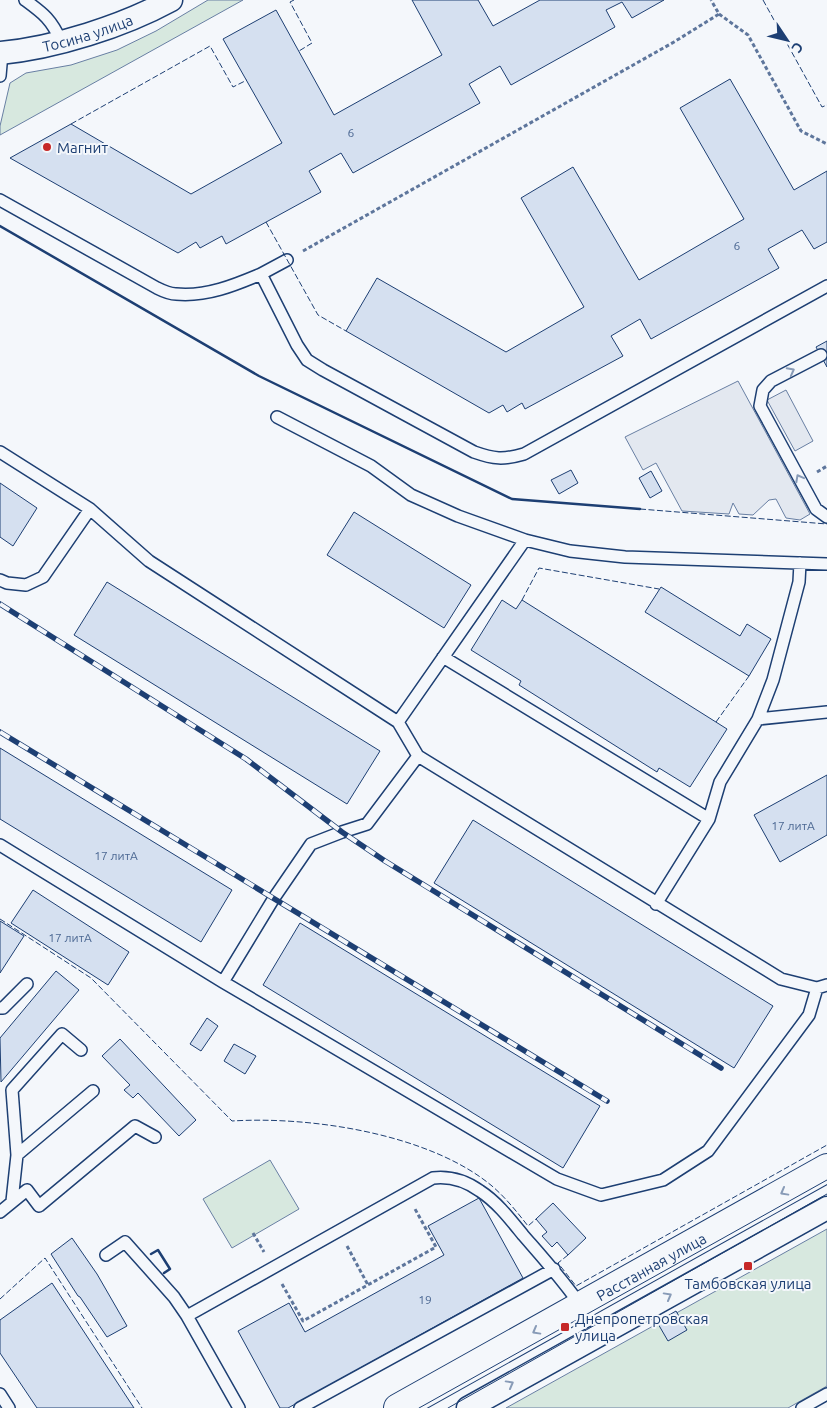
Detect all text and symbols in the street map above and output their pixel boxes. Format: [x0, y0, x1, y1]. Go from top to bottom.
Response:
street label: Тосина улица [41, 11, 135, 55]
north arrow [762, 15, 812, 65]
text: С [789, 39, 807, 56]
house number: 6 [348, 126, 355, 139]
place label: Магнит [57, 139, 108, 156]
marker: Магнит [41, 141, 53, 153]
house number: 6 [734, 239, 741, 252]
one-way arrow [785, 367, 794, 377]
one-way arrow [796, 474, 806, 483]
house number: 17 литА [771, 819, 815, 832]
house number: 17 литА [94, 849, 138, 862]
house number: 17 литА [48, 931, 92, 944]
one-way arrow [781, 1186, 790, 1196]
street label: Расстанная улица [593, 1229, 709, 1304]
marker: Тамбовская улица [742, 1260, 754, 1272]
place label: Тамбовская улица [684, 1275, 812, 1292]
house number: 19 [418, 1293, 432, 1306]
one-way arrow [662, 1293, 671, 1303]
place label: Днепропетровская улица [575, 1310, 709, 1344]
marker: Днепропетровская улица [559, 1321, 571, 1333]
one-way arrow [532, 1325, 541, 1335]
one-way arrow [505, 1380, 514, 1390]

